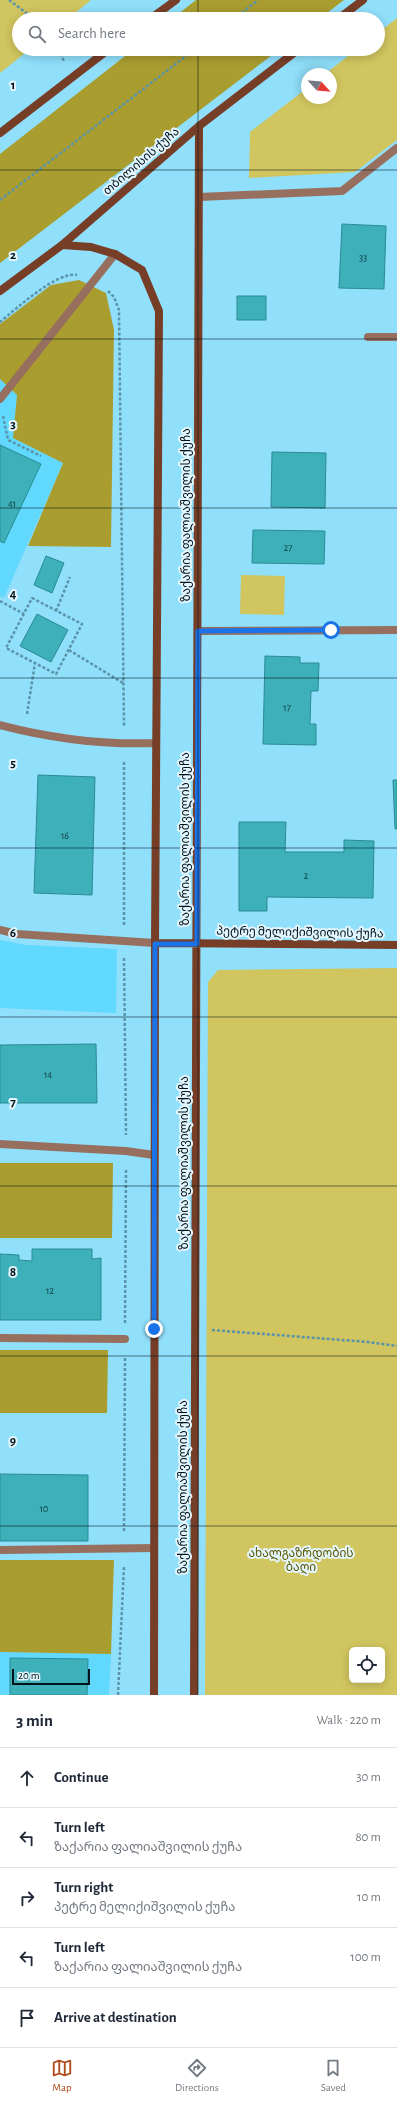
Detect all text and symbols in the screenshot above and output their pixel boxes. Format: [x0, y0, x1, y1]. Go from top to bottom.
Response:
search box [12, 12, 385, 56]
icon: search [26, 23, 48, 45]
text: Search here [58, 26, 126, 41]
north arrow [301, 68, 337, 104]
text: 1 [11, 79, 15, 92]
street label: თბილისის ქუჩა [101, 125, 183, 199]
text: 2 [10, 249, 16, 262]
house number: 33 [359, 253, 367, 263]
text: 3 [10, 418, 16, 431]
street label: ზაქარია ფალიაშვილის ქუჩა [180, 428, 194, 602]
house number: 41 [8, 499, 16, 509]
house number: 27 [284, 543, 292, 553]
text: 4 [10, 588, 17, 601]
route start [322, 621, 340, 639]
house number: 17 [283, 703, 291, 713]
street label: ზაქარია ფალიაშვილის ქუჩა [179, 752, 193, 926]
text: 5 [10, 757, 16, 770]
house number: 16 [61, 831, 69, 841]
house number: 2 [304, 871, 309, 881]
street label: პეტრე მელიქიშვილის ქუჩა [216, 925, 384, 941]
text: 6 [10, 927, 16, 940]
house number: 14 [44, 1070, 52, 1080]
street label: ზაქარია ფალიაშვილის ქუჩა [178, 1076, 192, 1250]
text: 7 [10, 1096, 16, 1109]
text: 8 [10, 1266, 16, 1279]
house number: 12 [46, 1286, 54, 1296]
route end [145, 1320, 163, 1338]
street label: ზაქარია ფალიაშვილის ქუჩა [177, 1400, 191, 1574]
text: 9 [10, 1435, 16, 1448]
house number: 10 [40, 1504, 48, 1514]
park label: ახალგაზრდობის ბაღი [248, 1547, 354, 1575]
map controls [349, 1647, 385, 1683]
button: locate [349, 1647, 385, 1683]
scale bar [12, 1667, 90, 1686]
text: 20 m [18, 1670, 39, 1681]
text: 3 min [16, 1712, 53, 1729]
text: Walk · 220 m [316, 1714, 381, 1727]
icon: ahead [16, 1767, 38, 1789]
text: Continue [54, 1770, 109, 1785]
text: 30 m [356, 1771, 381, 1784]
text: Turn left [54, 1820, 105, 1835]
icon: left [16, 1827, 38, 1849]
text: 80 m [355, 1831, 381, 1844]
text: ზაქარია ფალიაშვილის ქუჩა [54, 1841, 242, 1854]
text: Turn right [54, 1880, 113, 1895]
icon: right [16, 1887, 38, 1909]
text: 10 m [357, 1891, 381, 1904]
text: პეტრე მელიქიშვილის ქუჩა [54, 1901, 235, 1914]
text: Turn left [54, 1940, 105, 1955]
icon: left [16, 1947, 38, 1969]
text: 100 m [350, 1951, 381, 1964]
text: ზაქარია ფალიაშვილის ქუჩა [54, 1961, 242, 1974]
icon: arrive [16, 2007, 38, 2029]
text: Arrive at destination [54, 2010, 177, 2025]
tab: Map [51, 2057, 73, 2094]
tab: Directions [175, 2057, 219, 2094]
tab: Saved [321, 2057, 346, 2094]

